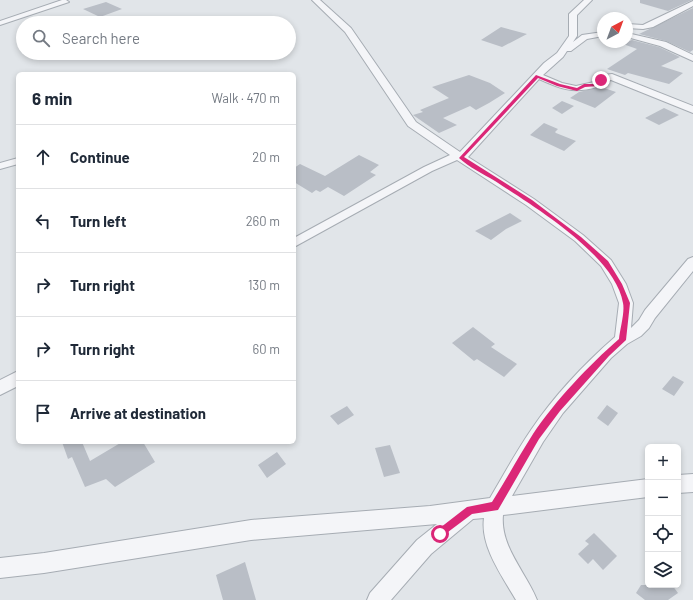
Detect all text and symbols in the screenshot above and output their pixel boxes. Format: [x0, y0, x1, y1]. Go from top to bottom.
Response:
north arrow [597, 12, 633, 48]
search box [16, 16, 296, 60]
icon: search [30, 27, 52, 49]
text: Search here [62, 29, 140, 47]
route end [592, 71, 610, 89]
text: 6 min [32, 88, 72, 108]
text: Walk · 470 m [212, 90, 280, 106]
icon: ahead [32, 146, 54, 168]
text: Continue [70, 148, 130, 166]
text: 20 m [252, 149, 280, 165]
icon: left [32, 210, 54, 232]
text: Turn left [70, 212, 126, 230]
text: 260 m [246, 213, 280, 229]
icon: right [32, 274, 54, 296]
text: Turn right [70, 276, 135, 294]
text: 130 m [248, 277, 280, 293]
icon: right [32, 338, 54, 360]
text: Turn right [70, 340, 135, 358]
text: 60 m [253, 341, 280, 357]
icon: arrive [32, 402, 54, 424]
text: Arrive at destination [70, 404, 206, 422]
map controls [645, 444, 681, 588]
button: + [645, 444, 681, 480]
button: − [645, 480, 681, 516]
button: locate [645, 516, 681, 552]
route start [431, 525, 449, 543]
button: layers [645, 552, 681, 588]

